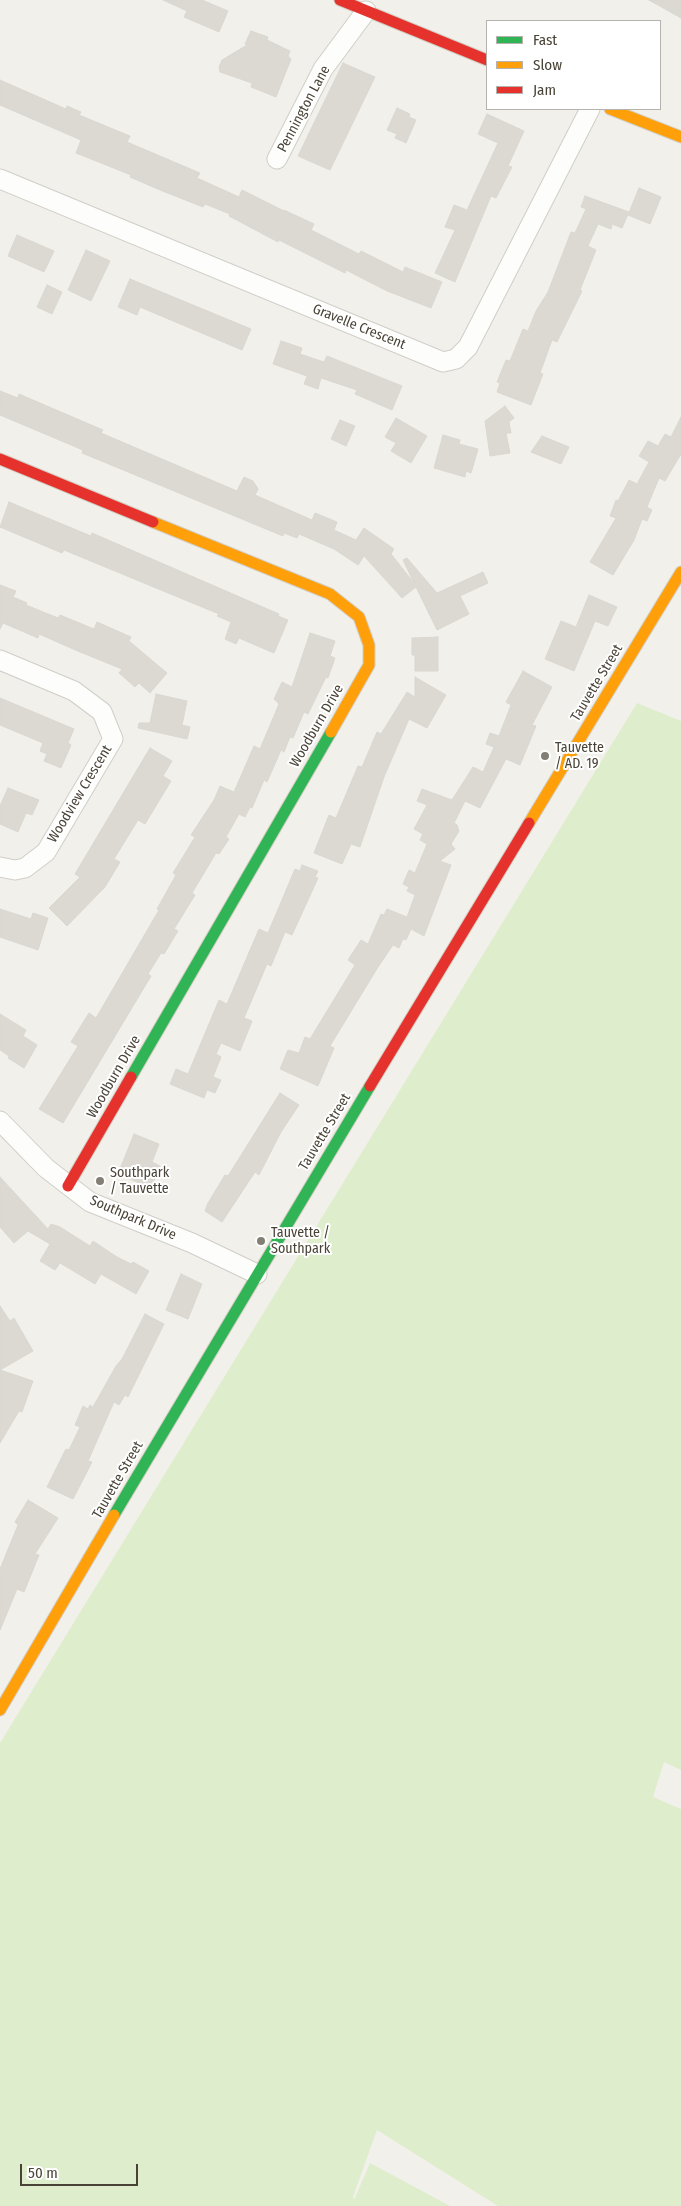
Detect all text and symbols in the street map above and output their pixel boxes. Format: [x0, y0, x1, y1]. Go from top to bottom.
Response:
legend [486, 20, 661, 110]
text: Fast [533, 31, 557, 49]
text: Slow [533, 56, 562, 74]
street label: Pennington Lane [274, 63, 334, 155]
text: Jam [533, 81, 556, 99]
street label: Gravelle Crescent [310, 301, 408, 353]
street label: Tauvette Street [567, 642, 627, 724]
street label: Woodburn Drive [287, 682, 347, 770]
place label: Tauvette / AD. 19 [555, 740, 604, 772]
street label: Woodview Crescent [44, 742, 116, 846]
marker: Tauvette / AD. 19 [539, 750, 551, 762]
street label: Woodburn Drive [84, 1033, 144, 1121]
street label: Tauvette Street [295, 1091, 355, 1173]
place label: Southpark / Tauvette [110, 1165, 169, 1198]
marker: Southpark / Tauvette [94, 1175, 106, 1187]
street label: Southpark Drive [87, 1192, 179, 1244]
place label: Tauvette / Southpark [271, 1225, 330, 1258]
marker: Tauvette / Southpark [255, 1235, 267, 1247]
street label: Tauvette Street [89, 1438, 147, 1522]
scale bar [22, 2154, 140, 2186]
text: 50 m [28, 2164, 58, 2182]

